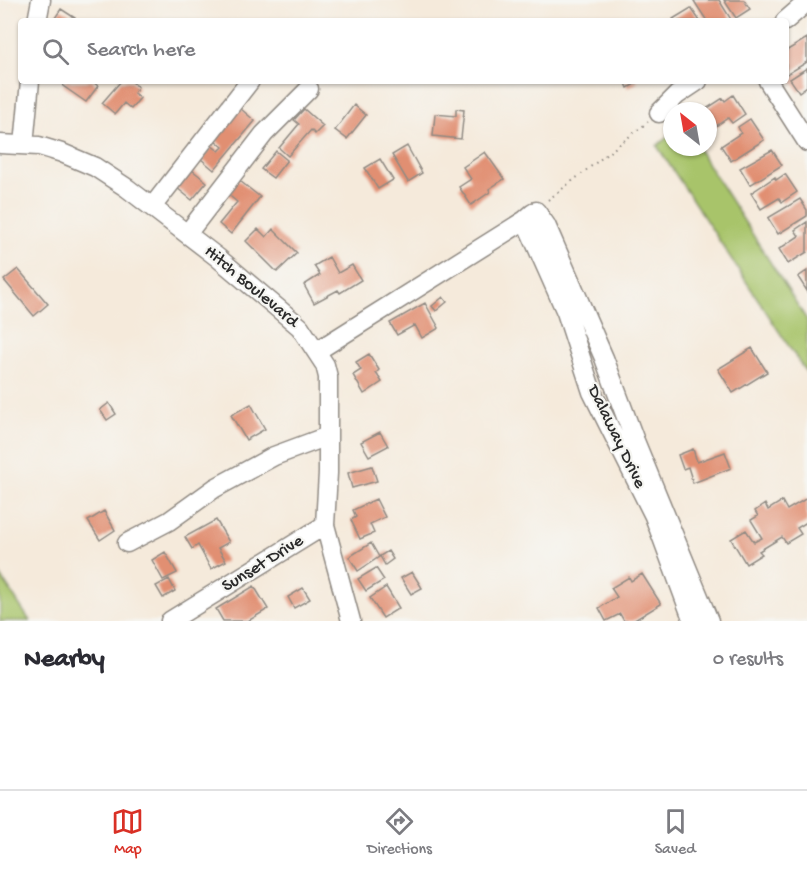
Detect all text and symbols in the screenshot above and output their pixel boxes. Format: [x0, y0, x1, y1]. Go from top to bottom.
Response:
search box [18, 18, 789, 84]
icon: search [39, 35, 72, 68]
text: Search here [87, 38, 195, 64]
north arrow [663, 102, 717, 156]
street label: Hitch Boulevard [200, 241, 304, 333]
street label: Dalaway Drive [582, 381, 650, 493]
street label: Sunset Drive [218, 530, 308, 597]
text: Nearby [24, 645, 105, 676]
text: 0 results [713, 649, 783, 672]
tab: Map [111, 805, 144, 860]
tab: Directions [367, 805, 432, 860]
tab: Saved [655, 805, 696, 860]

